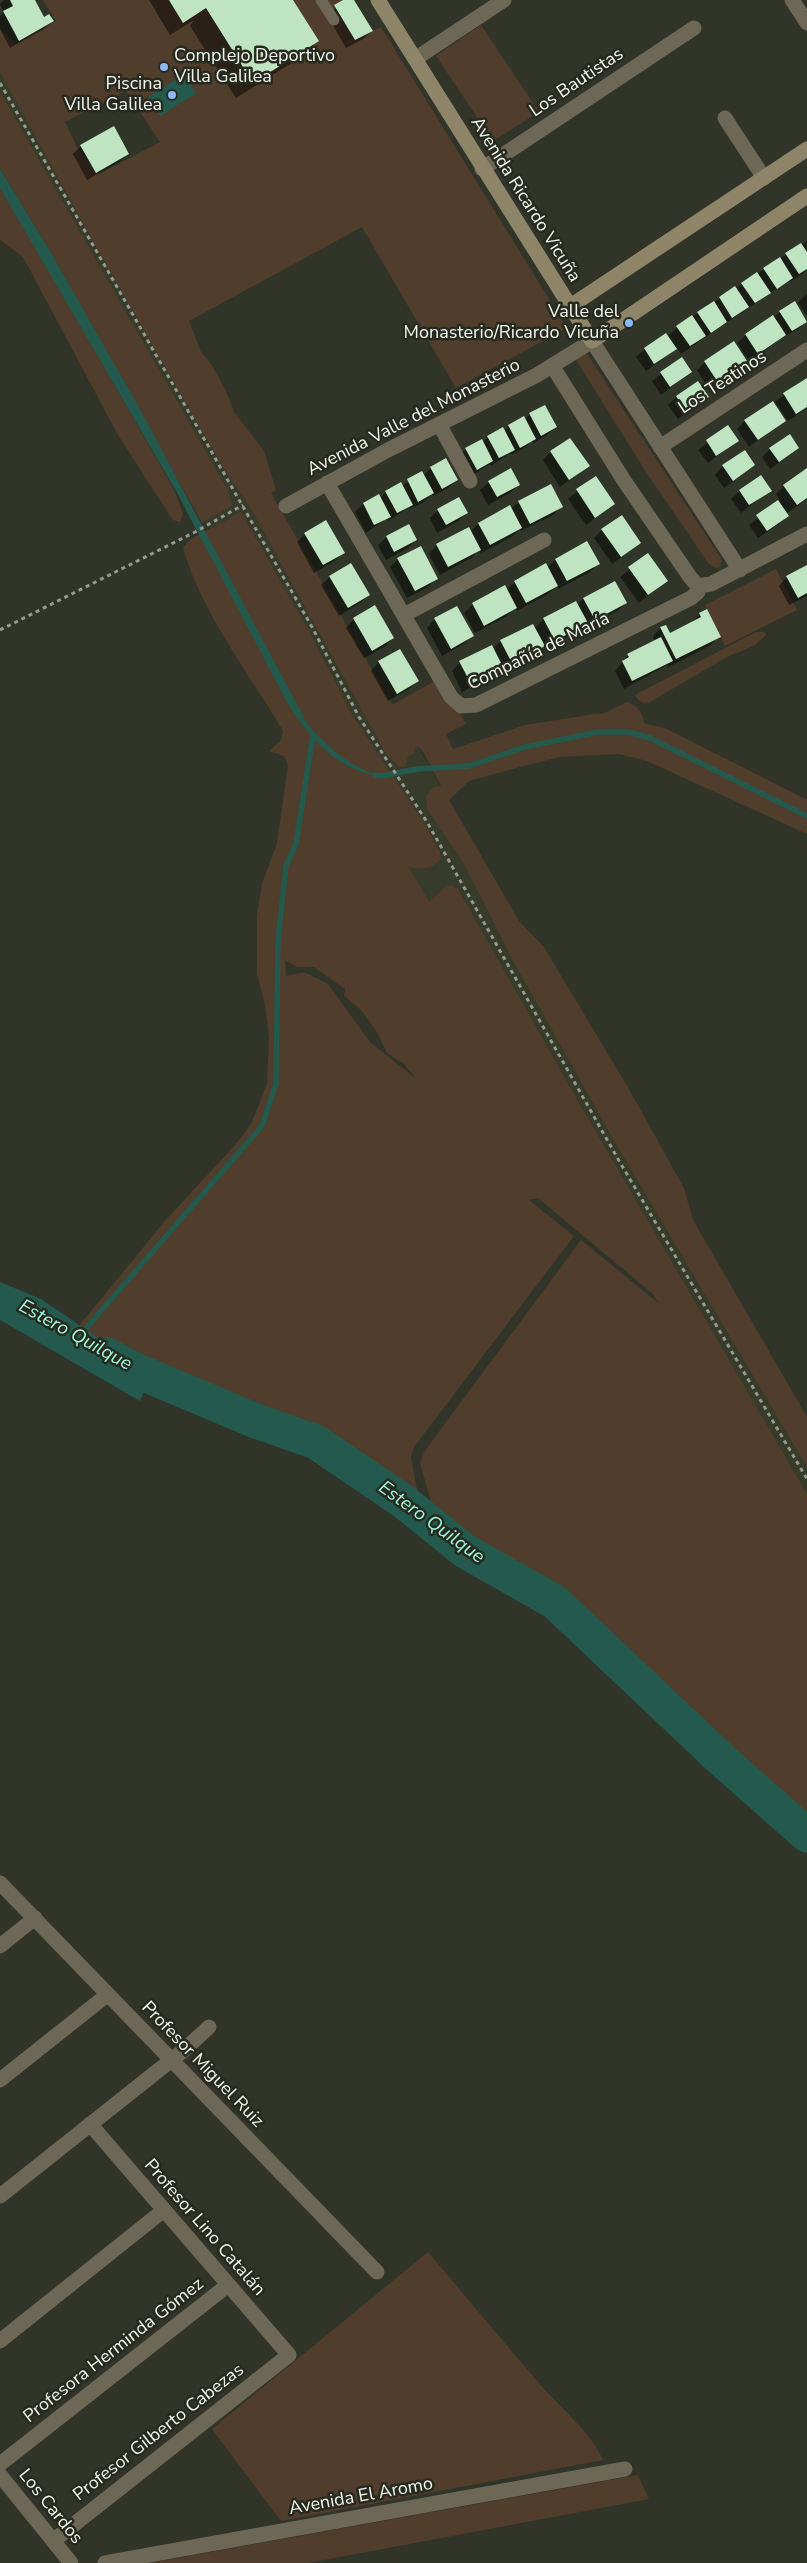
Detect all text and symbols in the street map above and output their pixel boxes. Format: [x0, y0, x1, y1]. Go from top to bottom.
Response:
street label: Los Bautistas [526, 44, 628, 122]
place label: Complejo Deportivo Villa Galilea [174, 46, 335, 88]
marker: Complejo Deportivo Villa Galilea [158, 61, 170, 73]
place label: Piscina Villa Galilea [64, 74, 162, 116]
marker: Piscina Villa Galilea [166, 89, 178, 101]
street label: Avenida Ricardo Vicuña [465, 113, 585, 287]
place label: Valle del Monasterio/Ricardo Vicuña [404, 302, 619, 344]
marker: Valle del Monasterio/Ricardo Vicuña [623, 317, 635, 329]
street label: Los Teatinos [675, 346, 771, 420]
street label: Avenida Valle del Monasterio [304, 355, 524, 481]
street label: Compañía de María [464, 608, 614, 696]
water label: Estero Quilque [14, 1296, 136, 1376]
water label: Estero Quilque [373, 1477, 489, 1569]
street label: Profesor Miguel Ruiz [136, 1997, 268, 2133]
street label: Profesor Lino Catalán [139, 2155, 269, 2301]
street label: Profesora Herminda Gómez [20, 2274, 208, 2428]
street label: Profesor Gilberto Cabezas [69, 2360, 249, 2506]
street label: Los Cardos [13, 2465, 87, 2549]
street label: Avenida El Aromo [287, 2474, 435, 2520]

